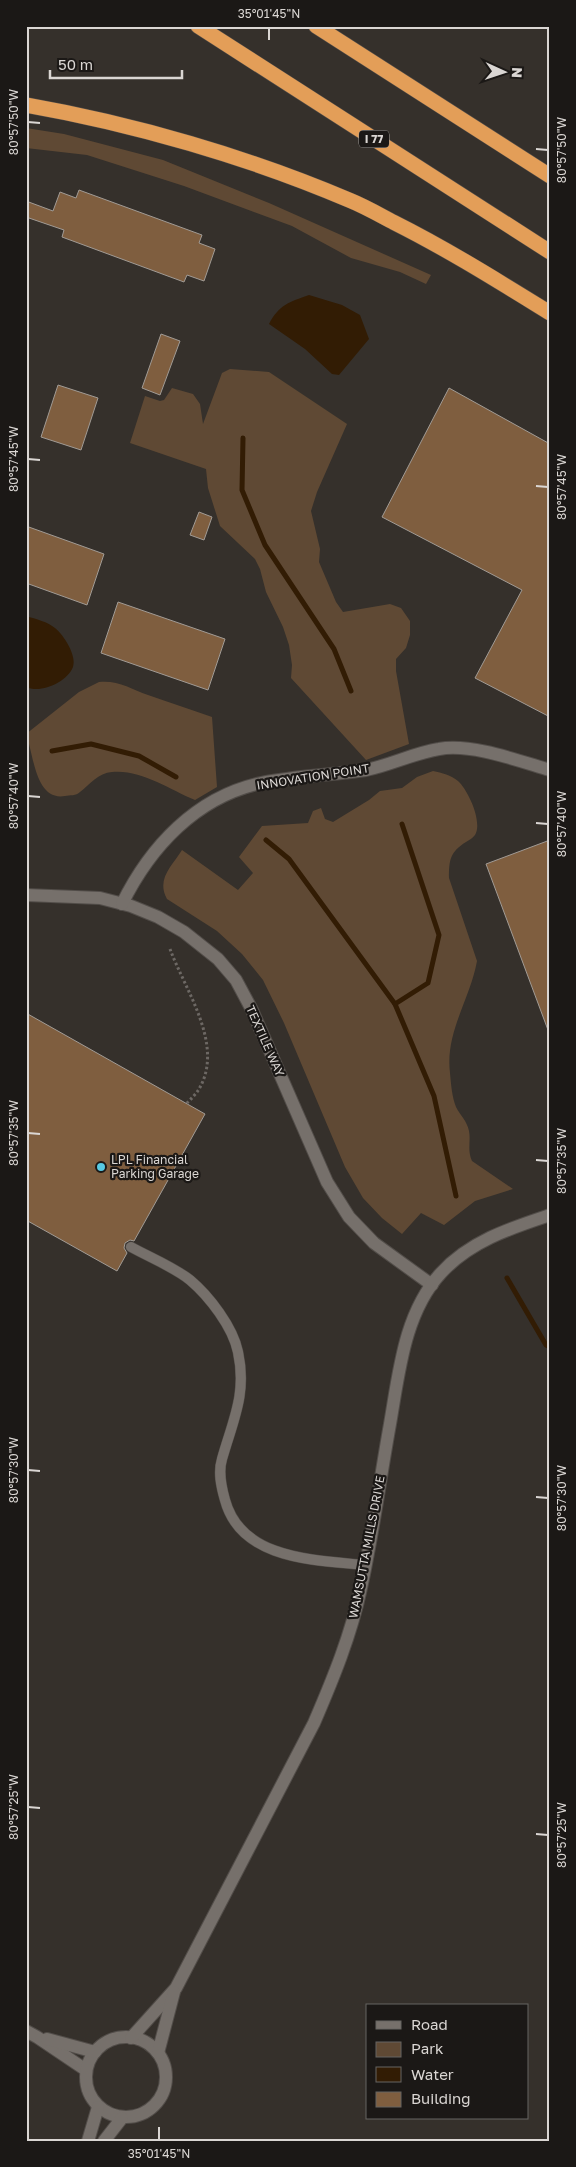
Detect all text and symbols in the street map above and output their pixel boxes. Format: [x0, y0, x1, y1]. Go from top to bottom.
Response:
text: 35°01'45"N [238, 6, 300, 21]
scale bar [50, 48, 182, 80]
north arrow [478, 48, 528, 98]
text: 50 m [58, 55, 93, 73]
text: N [509, 67, 526, 78]
text: 80°57'50"W [6, 88, 21, 155]
text: 80°57'50"W [554, 116, 569, 183]
road number: I 77 [359, 130, 389, 148]
text: 80°57'45"W [6, 425, 21, 492]
text: 80°57'45"W [554, 453, 569, 520]
street label: INNOVATION POINT [255, 760, 371, 793]
text: 80°57'40"W [6, 762, 21, 829]
text: 80°57'40"W [554, 790, 569, 857]
street label: TEXTILE WAY [243, 1003, 288, 1079]
text: 80°57'35"W [6, 1100, 21, 1166]
text: 80°57'35"W [554, 1128, 569, 1194]
place label: LPL Financial Parking Garage [111, 1152, 199, 1181]
marker: LPL Financial Parking Garage [95, 1161, 107, 1173]
text: 80°57'30"W [6, 1436, 21, 1503]
text: 80°57'30"W [554, 1464, 569, 1531]
street label: WAMSUTTA MILLS DRIVE [345, 1474, 388, 1619]
text: 80°57'25"W [6, 1774, 21, 1840]
text: 80°57'25"W [554, 1802, 569, 1868]
legend [366, 2004, 528, 2120]
text: Road [411, 2015, 448, 2033]
text: Park [411, 2039, 444, 2057]
text: Water [411, 2065, 454, 2083]
text: Building [411, 2089, 471, 2107]
text: 35°01'45"N [128, 2146, 190, 2161]

